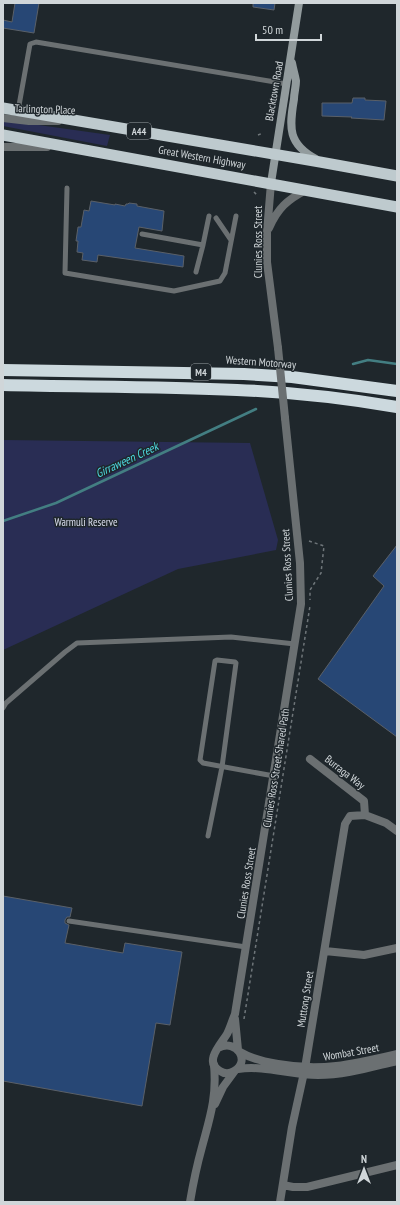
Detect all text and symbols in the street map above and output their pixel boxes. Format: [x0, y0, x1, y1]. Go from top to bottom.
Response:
scale bar [256, 16, 321, 42]
text: 50 m [262, 22, 283, 37]
street label: Blacktown Road [262, 60, 286, 122]
street label: Tarlington Place [14, 101, 76, 117]
road number: A44 [127, 123, 151, 139]
street label: Great Western Highway [157, 142, 248, 172]
street label: Clunies Ross Street [251, 206, 265, 278]
street label: Western Motorway [225, 353, 297, 371]
road number: M4 [191, 364, 211, 380]
water label: Girraween Creek [93, 438, 162, 481]
park label: Warmuli Reserve [54, 515, 118, 529]
street label: Clunies Ross Street [278, 529, 296, 601]
street label: Clunies Ross Street Shared Path [260, 707, 292, 828]
street label: Burraga Way [322, 752, 369, 793]
street label: Clunies Ross Street [233, 846, 259, 920]
street label: Muttong Street [294, 970, 316, 1028]
street label: Wombat Street [322, 1040, 380, 1064]
north arrow [344, 1149, 384, 1189]
text: N [361, 1152, 367, 1166]

